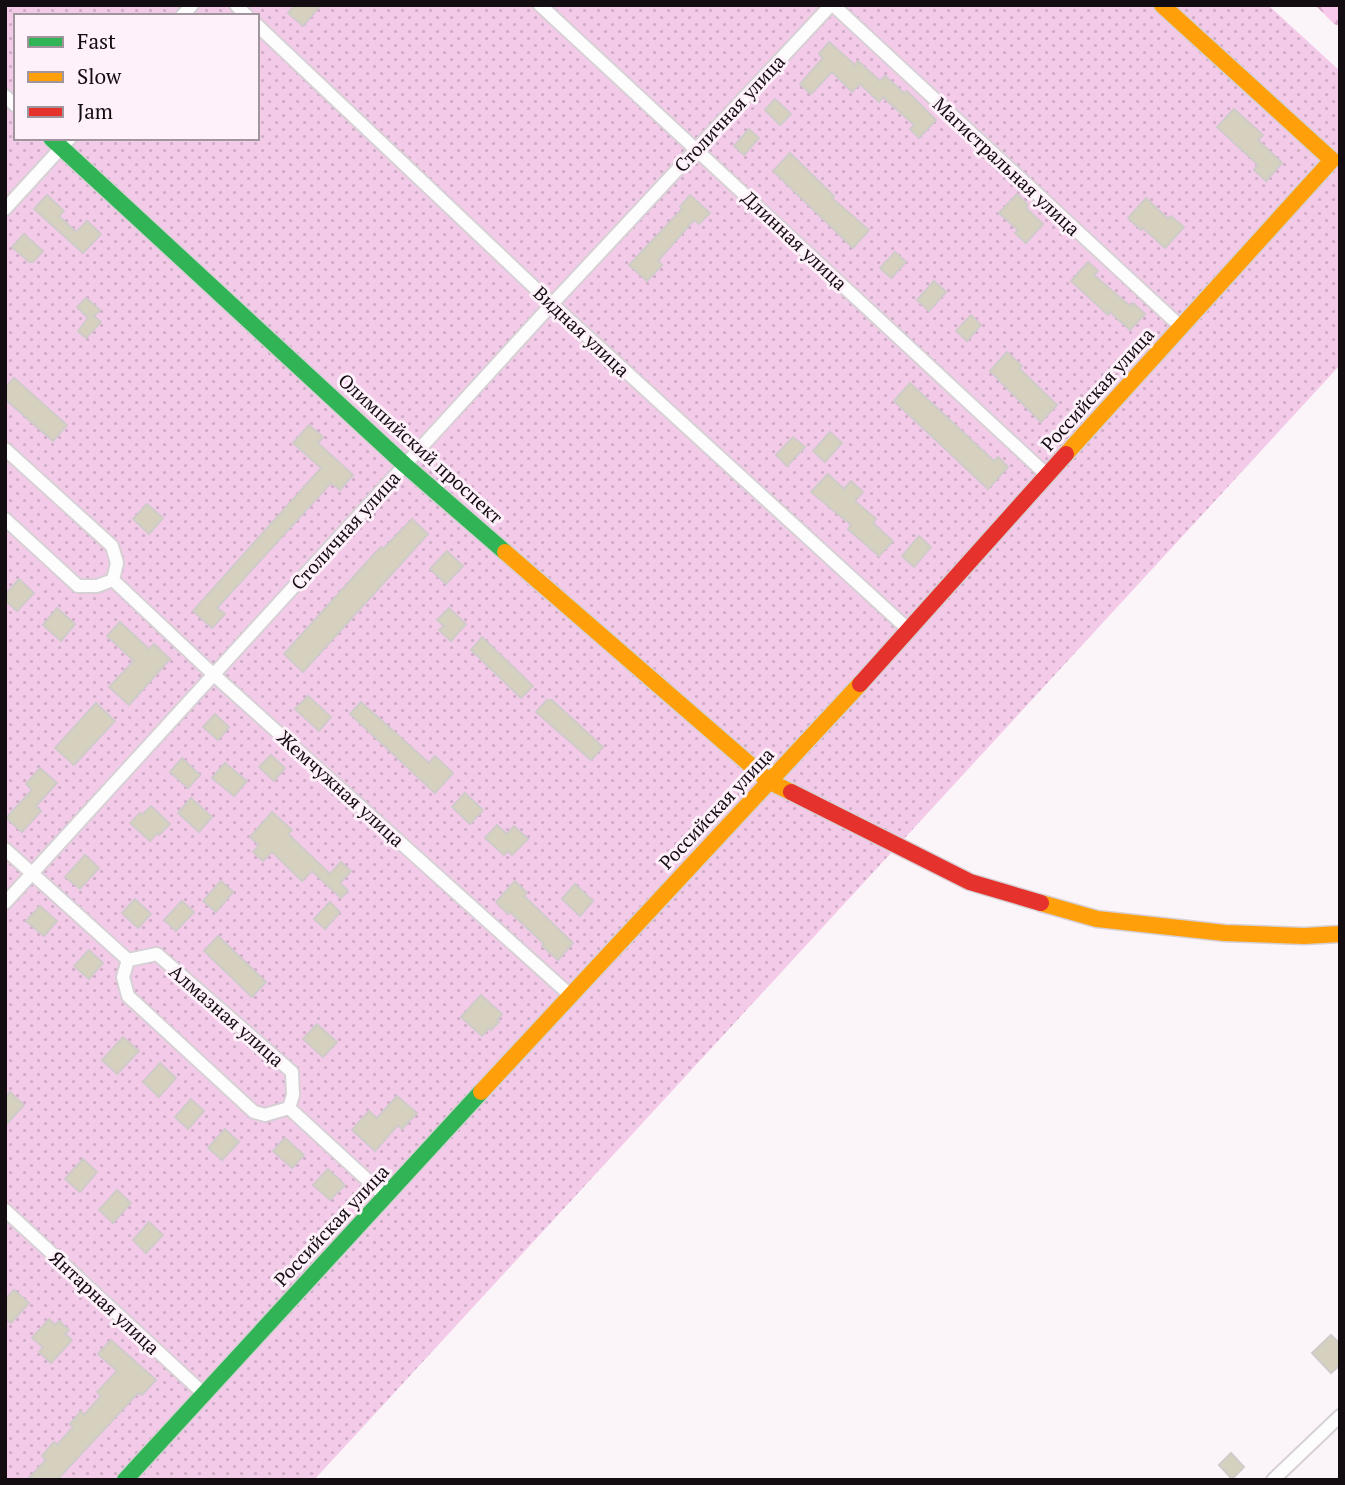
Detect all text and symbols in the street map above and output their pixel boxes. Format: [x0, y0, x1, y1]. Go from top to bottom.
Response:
legend [14, 14, 259, 140]
text: Fast [77, 27, 116, 55]
street label: Столичная улица [668, 49, 790, 177]
text: Slow [77, 62, 122, 90]
street label: Магистральная улица [928, 91, 1086, 241]
text: Jam [77, 97, 113, 125]
street label: Длинная улица [737, 185, 853, 295]
street label: Видная улица [529, 280, 636, 382]
street label: Российская улица [1035, 322, 1159, 456]
street label: Олимпийский проспект [333, 367, 509, 529]
street label: Столичная улица [285, 465, 405, 595]
street label: Жемчужная улица [272, 724, 410, 852]
street label: Российская улица [653, 742, 779, 874]
street label: Алмазная улица [164, 958, 290, 1072]
street label: Российская улица [268, 1159, 394, 1291]
street label: Янтарная улица [45, 1245, 166, 1360]

